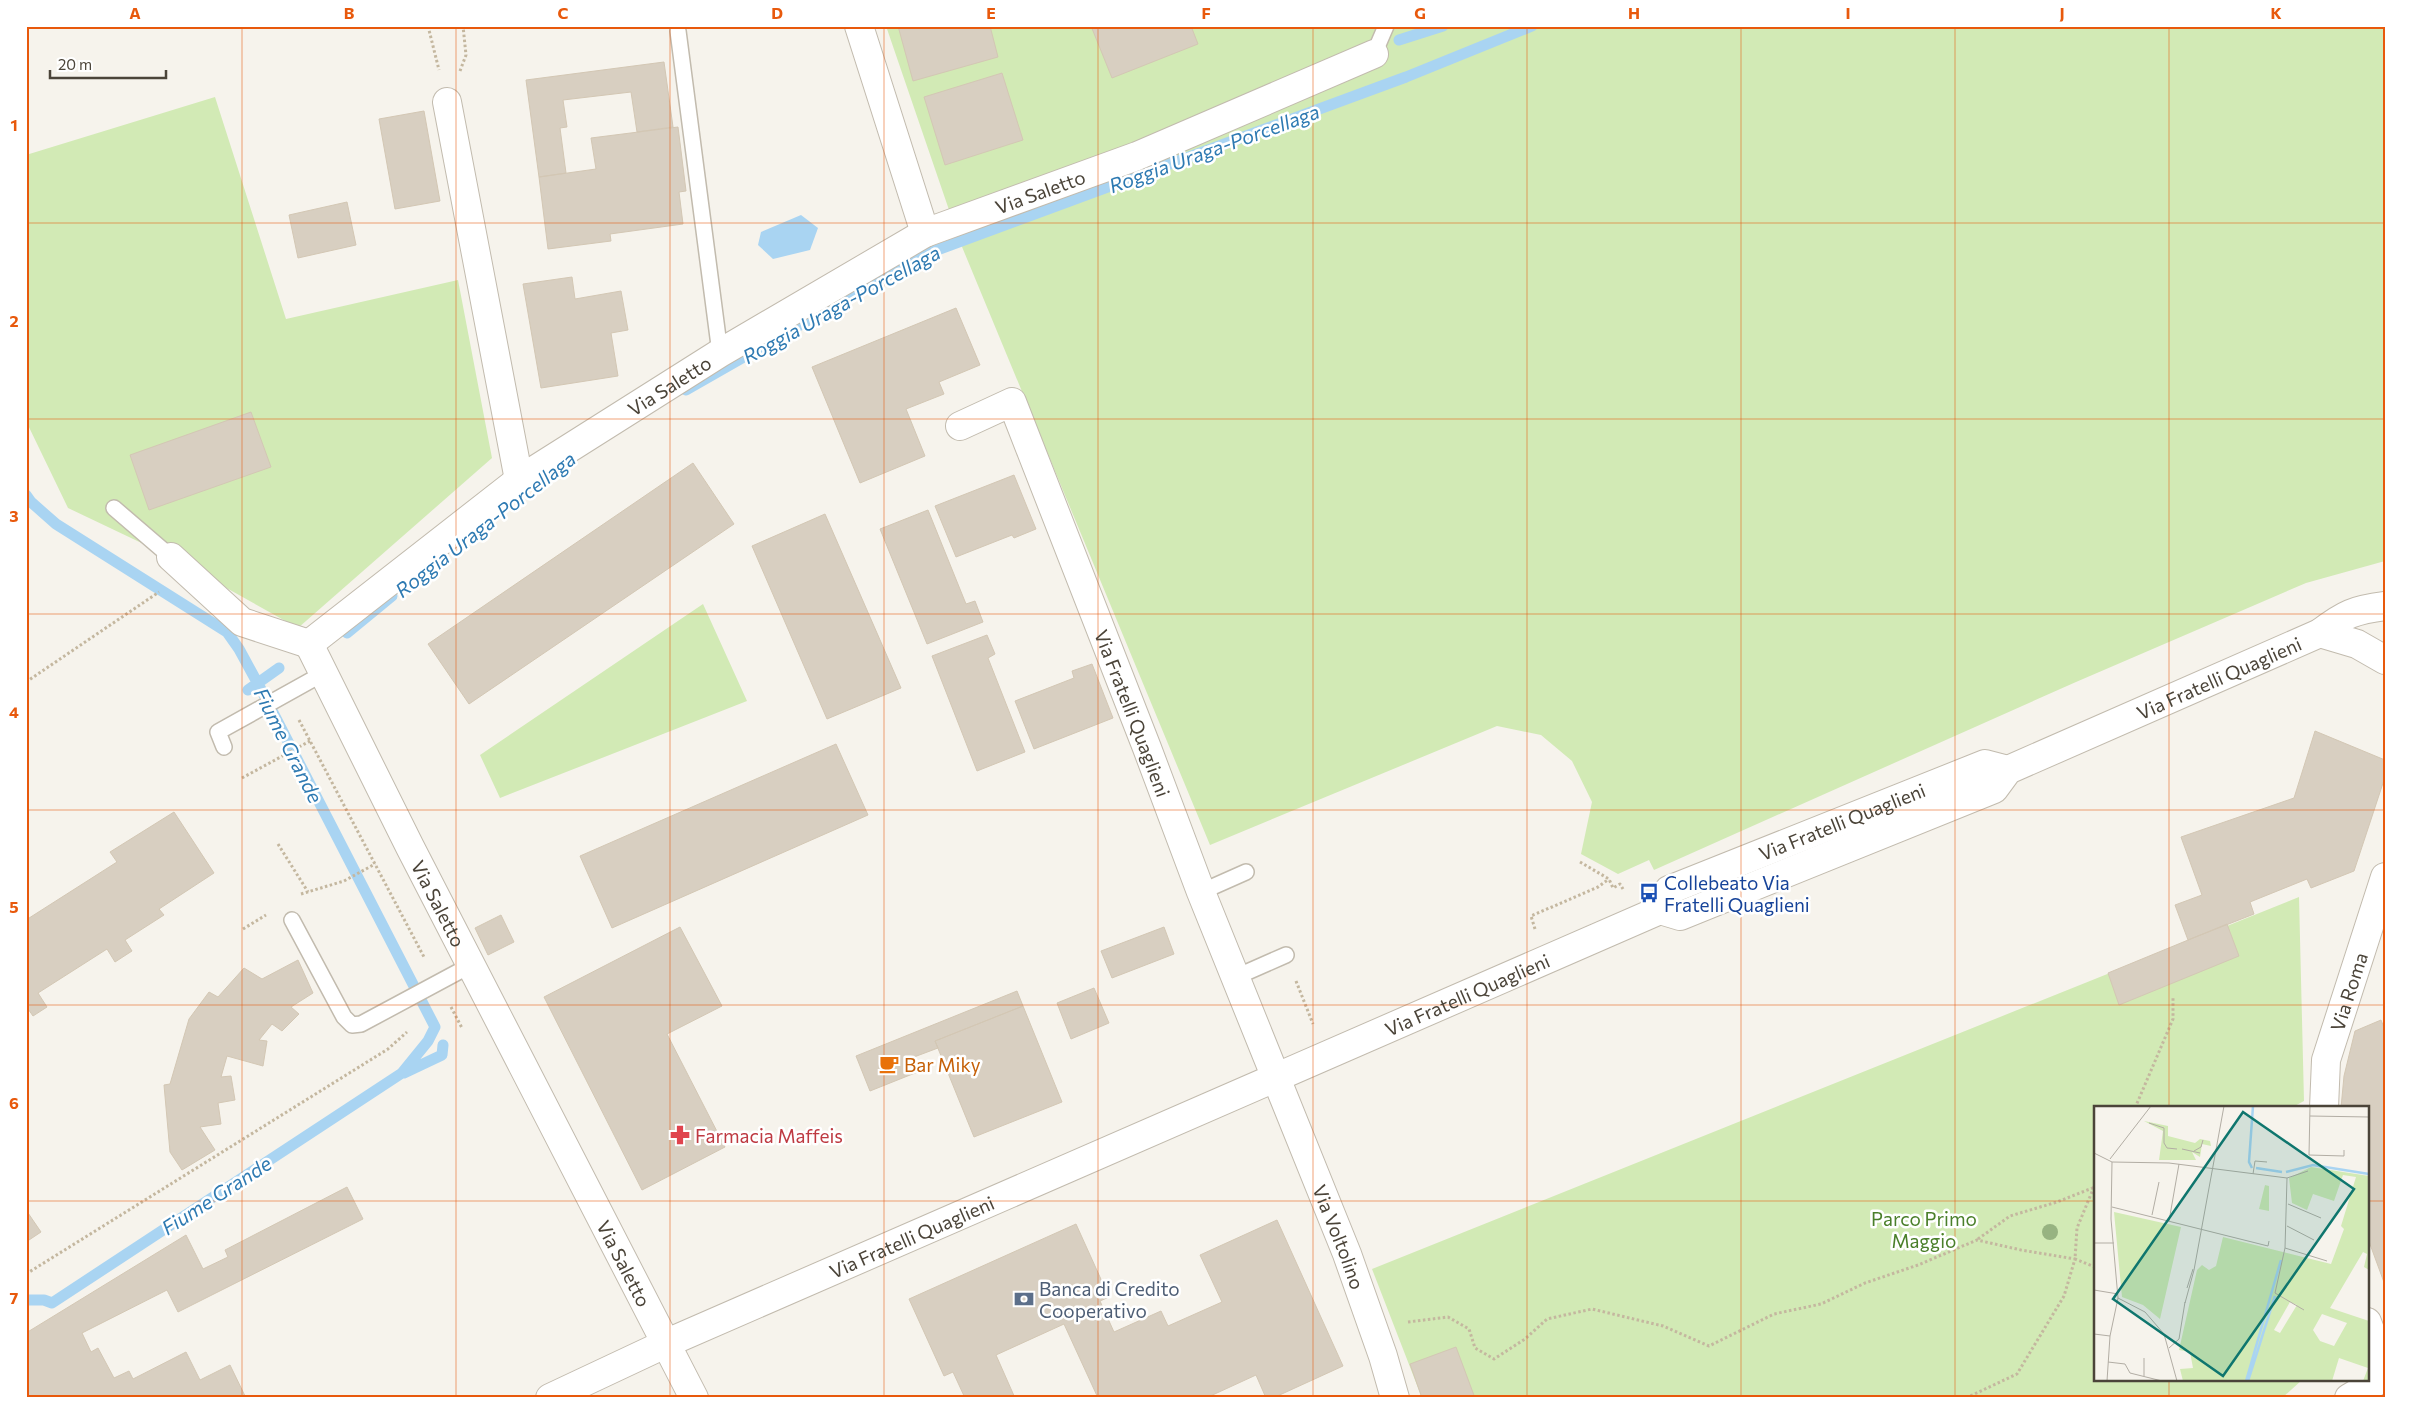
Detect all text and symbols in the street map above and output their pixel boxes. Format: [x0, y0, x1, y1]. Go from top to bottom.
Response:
text: A [129, 3, 141, 22]
text: B [344, 3, 355, 22]
text: C [558, 3, 569, 22]
text: D [771, 3, 783, 22]
text: E [986, 3, 996, 22]
text: F [1201, 3, 1211, 22]
text: G [1414, 3, 1426, 22]
text: H [1628, 3, 1640, 22]
text: I [1845, 3, 1851, 22]
text: J [2059, 3, 2065, 22]
text: K [2270, 3, 2282, 22]
scale bar [50, 48, 166, 80]
text: 20 m [58, 55, 92, 73]
water label: Roggia Uraga-Porcellaga [1105, 99, 1323, 197]
text: 1 [10, 115, 18, 134]
street label: Via Saletto [992, 164, 1088, 218]
water label: Roggia Uraga-Porcellaga [738, 240, 944, 368]
text: 2 [9, 311, 19, 330]
street label: Via Saletto [623, 350, 715, 420]
water label: Roggia Uraga-Porcellaga [390, 446, 580, 602]
text: 3 [9, 506, 19, 525]
street label: Via Fratelli Quaglieni [1090, 626, 1176, 800]
street label: Via Fratelli Quaglieni [2133, 631, 2305, 724]
water label: Fiume Grande [250, 683, 329, 807]
text: 4 [9, 702, 19, 721]
street label: Via Fratelli Quaglieni [1755, 778, 1928, 865]
street label: Via Saletto [407, 856, 471, 950]
place label: Collebeato Via Fratelli Quaglieni [1664, 871, 1810, 916]
bus stop icon: Collebeato Via Fratelli Quaglieni [1638, 882, 1660, 904]
text: 5 [9, 897, 19, 916]
street label: Via Fratelli Quaglieni [1381, 948, 1553, 1040]
street label: Via Roma [2325, 949, 2372, 1034]
cafe icon: Bar Miky [878, 1053, 900, 1075]
place label: Bar Miky [904, 1053, 981, 1076]
text: 6 [9, 1093, 19, 1112]
inset map [2094, 1106, 2368, 1382]
pharmacy icon: Farmacia Maffeis [669, 1124, 691, 1146]
place label: Farmacia Maffeis [695, 1124, 843, 1147]
water label: Fiume Grande [157, 1150, 276, 1239]
street label: Via Voltolino [1309, 1181, 1370, 1292]
street label: Via Fratelli Quaglieni [826, 1190, 997, 1282]
park label: Parco Primo Maggio [1871, 1207, 1977, 1252]
street label: Via Saletto [593, 1216, 656, 1310]
place label: Banca di Credito Cooperativo [1039, 1277, 1180, 1322]
text: 7 [10, 1288, 19, 1307]
bank icon: Banca di Credito Cooperativo [1013, 1288, 1035, 1310]

